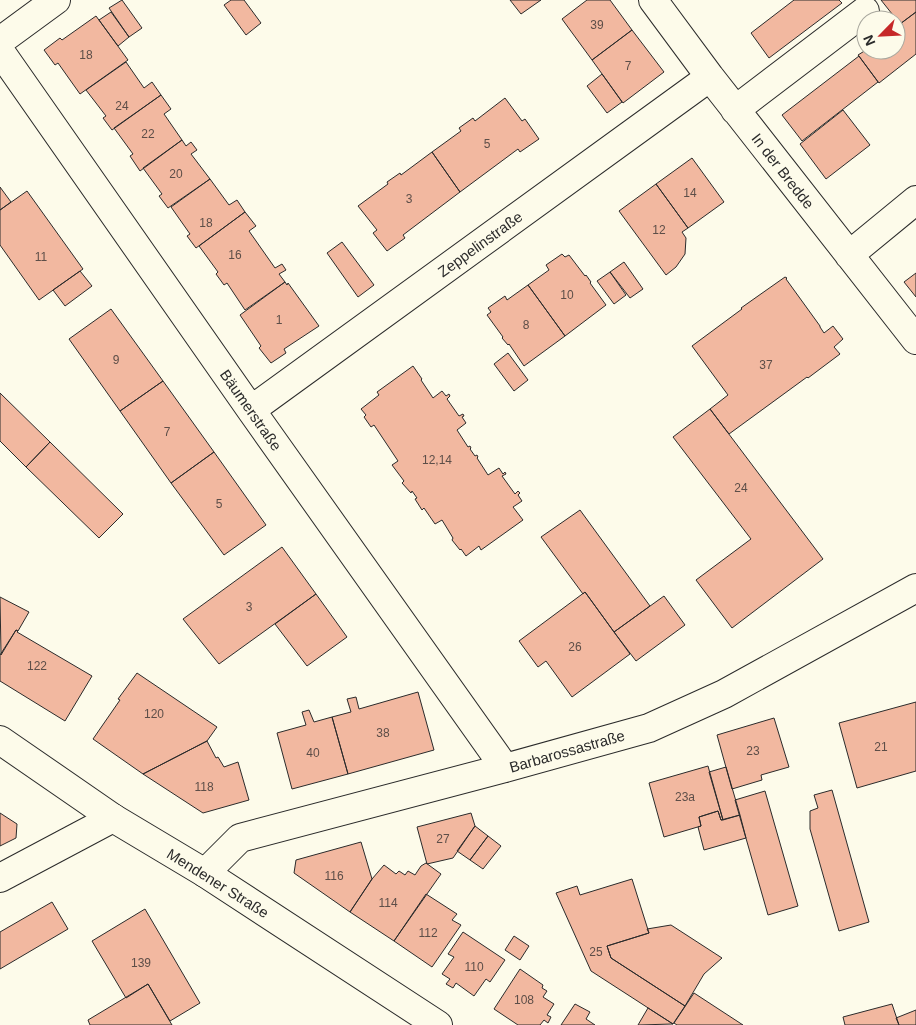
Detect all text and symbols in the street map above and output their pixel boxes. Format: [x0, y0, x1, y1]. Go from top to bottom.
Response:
north arrow [856, 10, 906, 60]
house number: 39 [590, 18, 604, 32]
text: N [860, 32, 878, 48]
house number: 18 [79, 48, 93, 62]
house number: 7 [625, 59, 632, 73]
house number: 24 [115, 99, 129, 113]
house number: 22 [141, 127, 155, 141]
street label: In der Bredde [748, 130, 818, 212]
house number: 5 [484, 137, 491, 151]
house number: 20 [169, 167, 183, 181]
house number: 14 [683, 186, 697, 200]
house number: 3 [406, 192, 413, 206]
street label: Zeppelinstraße [435, 208, 525, 280]
house number: 18 [199, 216, 213, 230]
house number: 12 [652, 223, 666, 237]
house number: 16 [228, 248, 242, 262]
house number: 11 [35, 250, 48, 264]
house number: 10 [560, 288, 574, 302]
house number: 1 [276, 313, 283, 327]
house number: 8 [523, 318, 530, 332]
house number: 9 [113, 353, 120, 367]
house number: 37 [759, 358, 773, 372]
street label: Bäumerstraße [217, 366, 285, 454]
house number: 7 [164, 425, 171, 439]
house number: 12,14 [422, 453, 452, 467]
house number: 24 [734, 481, 748, 495]
house number: 5 [216, 497, 223, 511]
house number: 3 [246, 600, 253, 614]
house number: 26 [568, 640, 582, 654]
house number: 122 [27, 659, 47, 673]
house number: 120 [144, 707, 164, 721]
house number: 38 [376, 726, 390, 740]
street label: Barbarossastraße [507, 726, 627, 776]
house number: 21 [874, 740, 888, 754]
house number: 23 [746, 744, 760, 758]
house number: 40 [306, 746, 320, 760]
house number: 118 [194, 780, 214, 794]
house number: 23a [675, 790, 695, 804]
house number: 27 [436, 832, 450, 846]
street label: Mendener Straße [164, 845, 272, 921]
house number: 116 [324, 869, 344, 883]
house number: 114 [378, 896, 398, 910]
house number: 112 [418, 926, 438, 940]
house number: 25 [589, 945, 603, 959]
house number: 139 [131, 956, 151, 970]
house number: 110 [464, 960, 484, 974]
house number: 108 [514, 993, 534, 1007]

